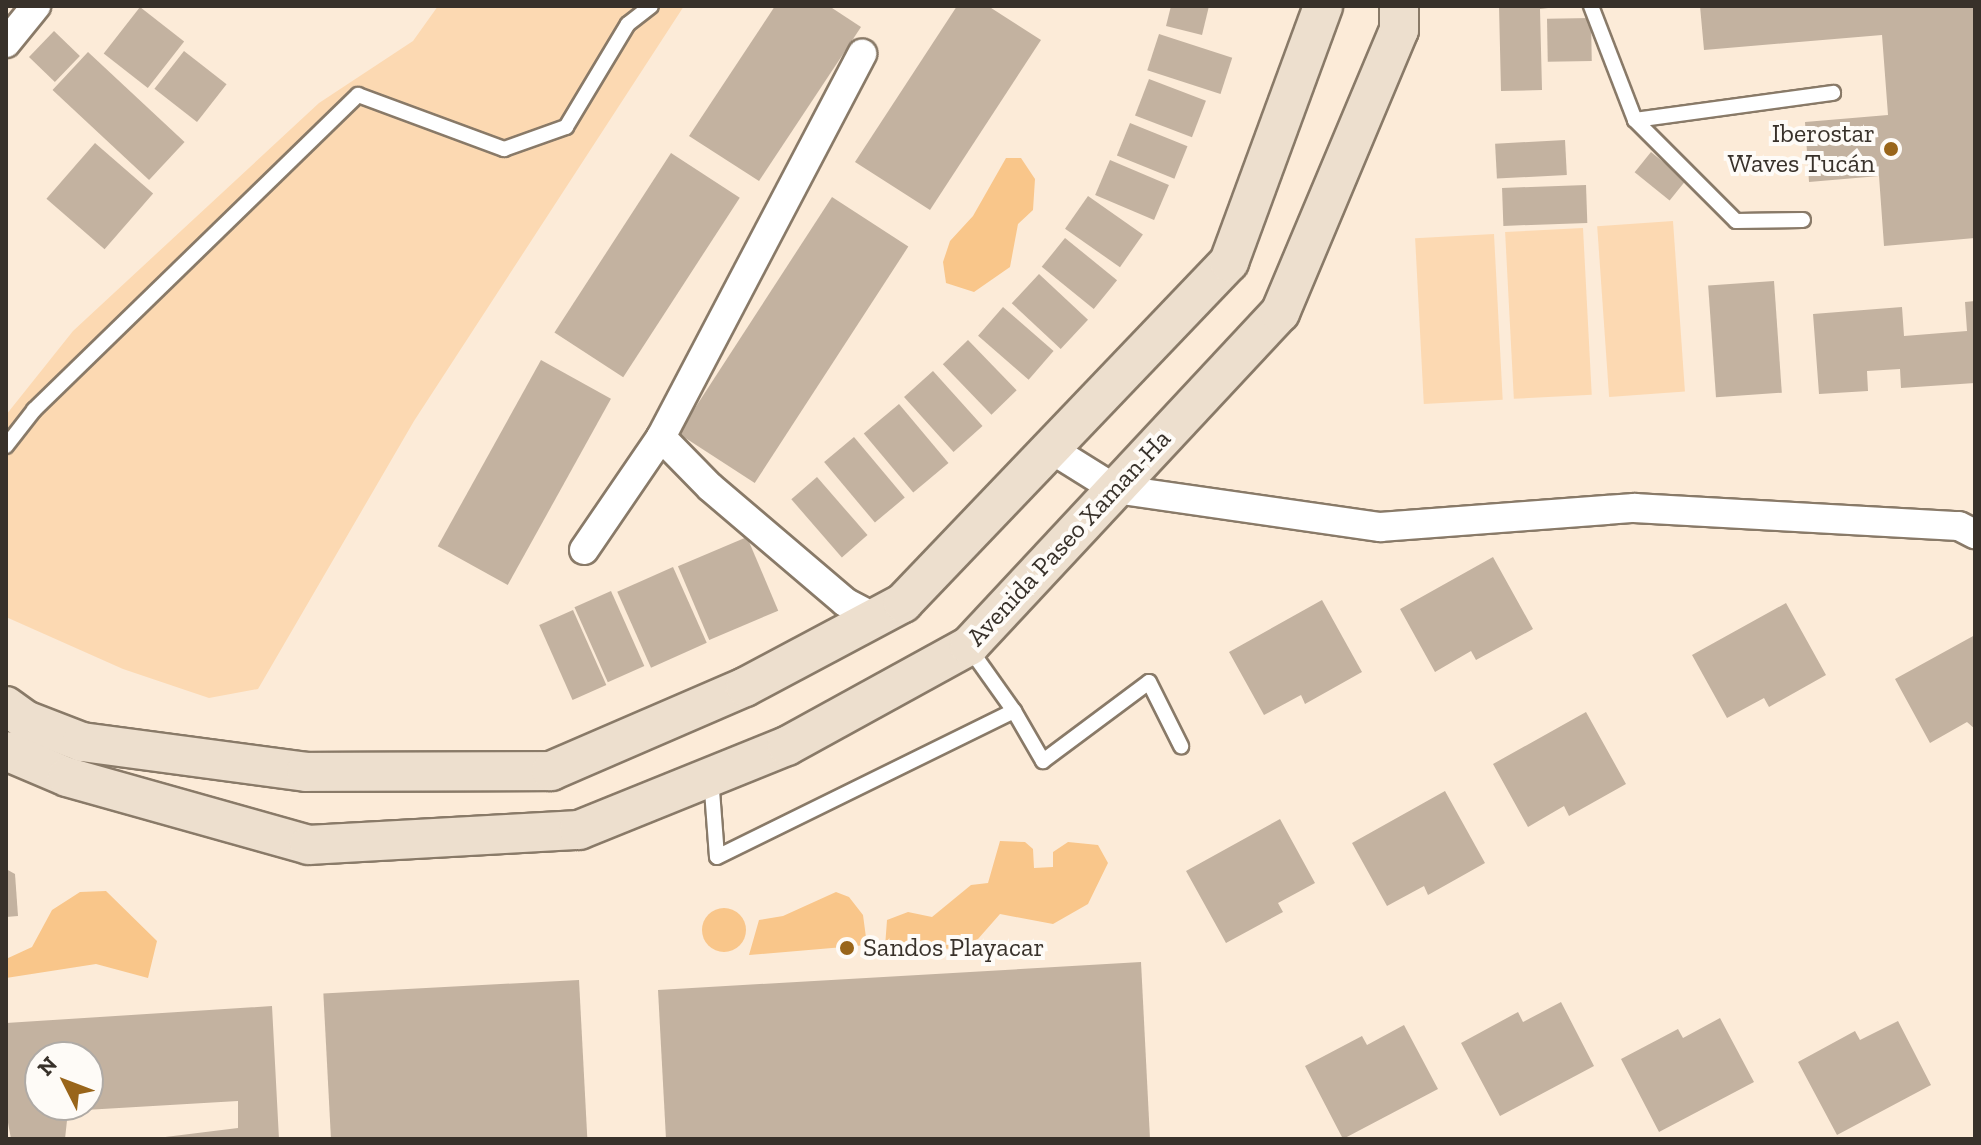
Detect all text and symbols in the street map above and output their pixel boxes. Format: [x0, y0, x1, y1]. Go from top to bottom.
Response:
place label: Iberostar Waves Tucán [1727, 118, 1875, 180]
marker: Iberostar Waves Tucán [1882, 140, 1900, 158]
street label: Avenida Paseo Xaman-Ha [961, 423, 1177, 653]
place label: Sandos Playacar [863, 932, 1044, 964]
marker: Sandos Playacar [838, 939, 856, 957]
north arrow [24, 1041, 104, 1121]
text: N [32, 1051, 63, 1081]

